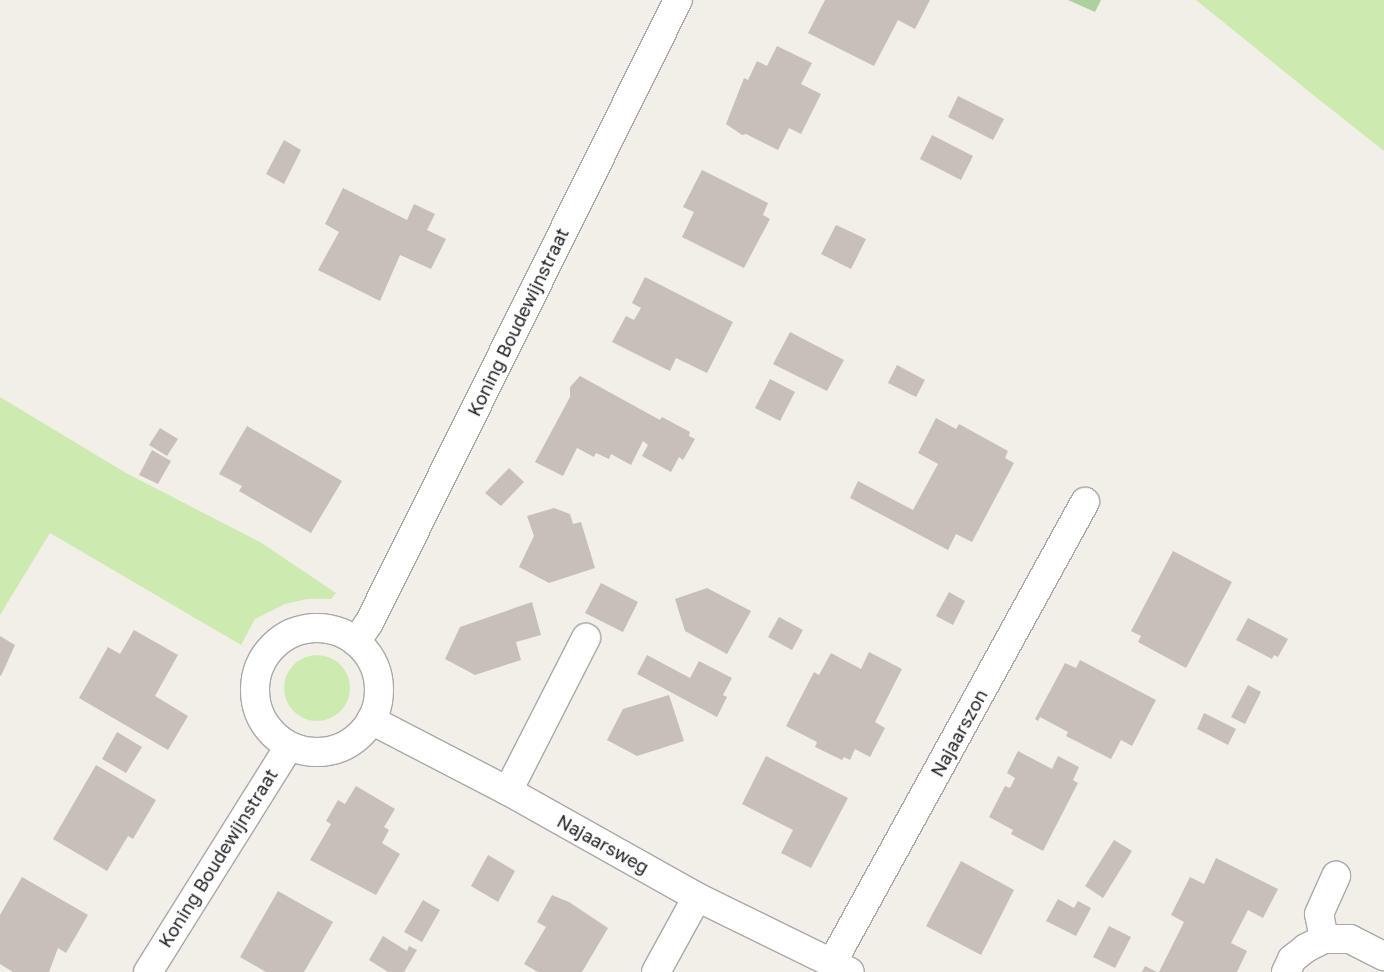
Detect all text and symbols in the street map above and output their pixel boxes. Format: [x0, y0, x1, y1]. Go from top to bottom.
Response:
street label: Koning Boudewijnstraat [463, 224, 573, 420]
street label: Najaarszon [926, 686, 992, 780]
street label: Koning Boudewijnstraat [154, 765, 282, 951]
street label: Najaarsweg [553, 810, 653, 878]

